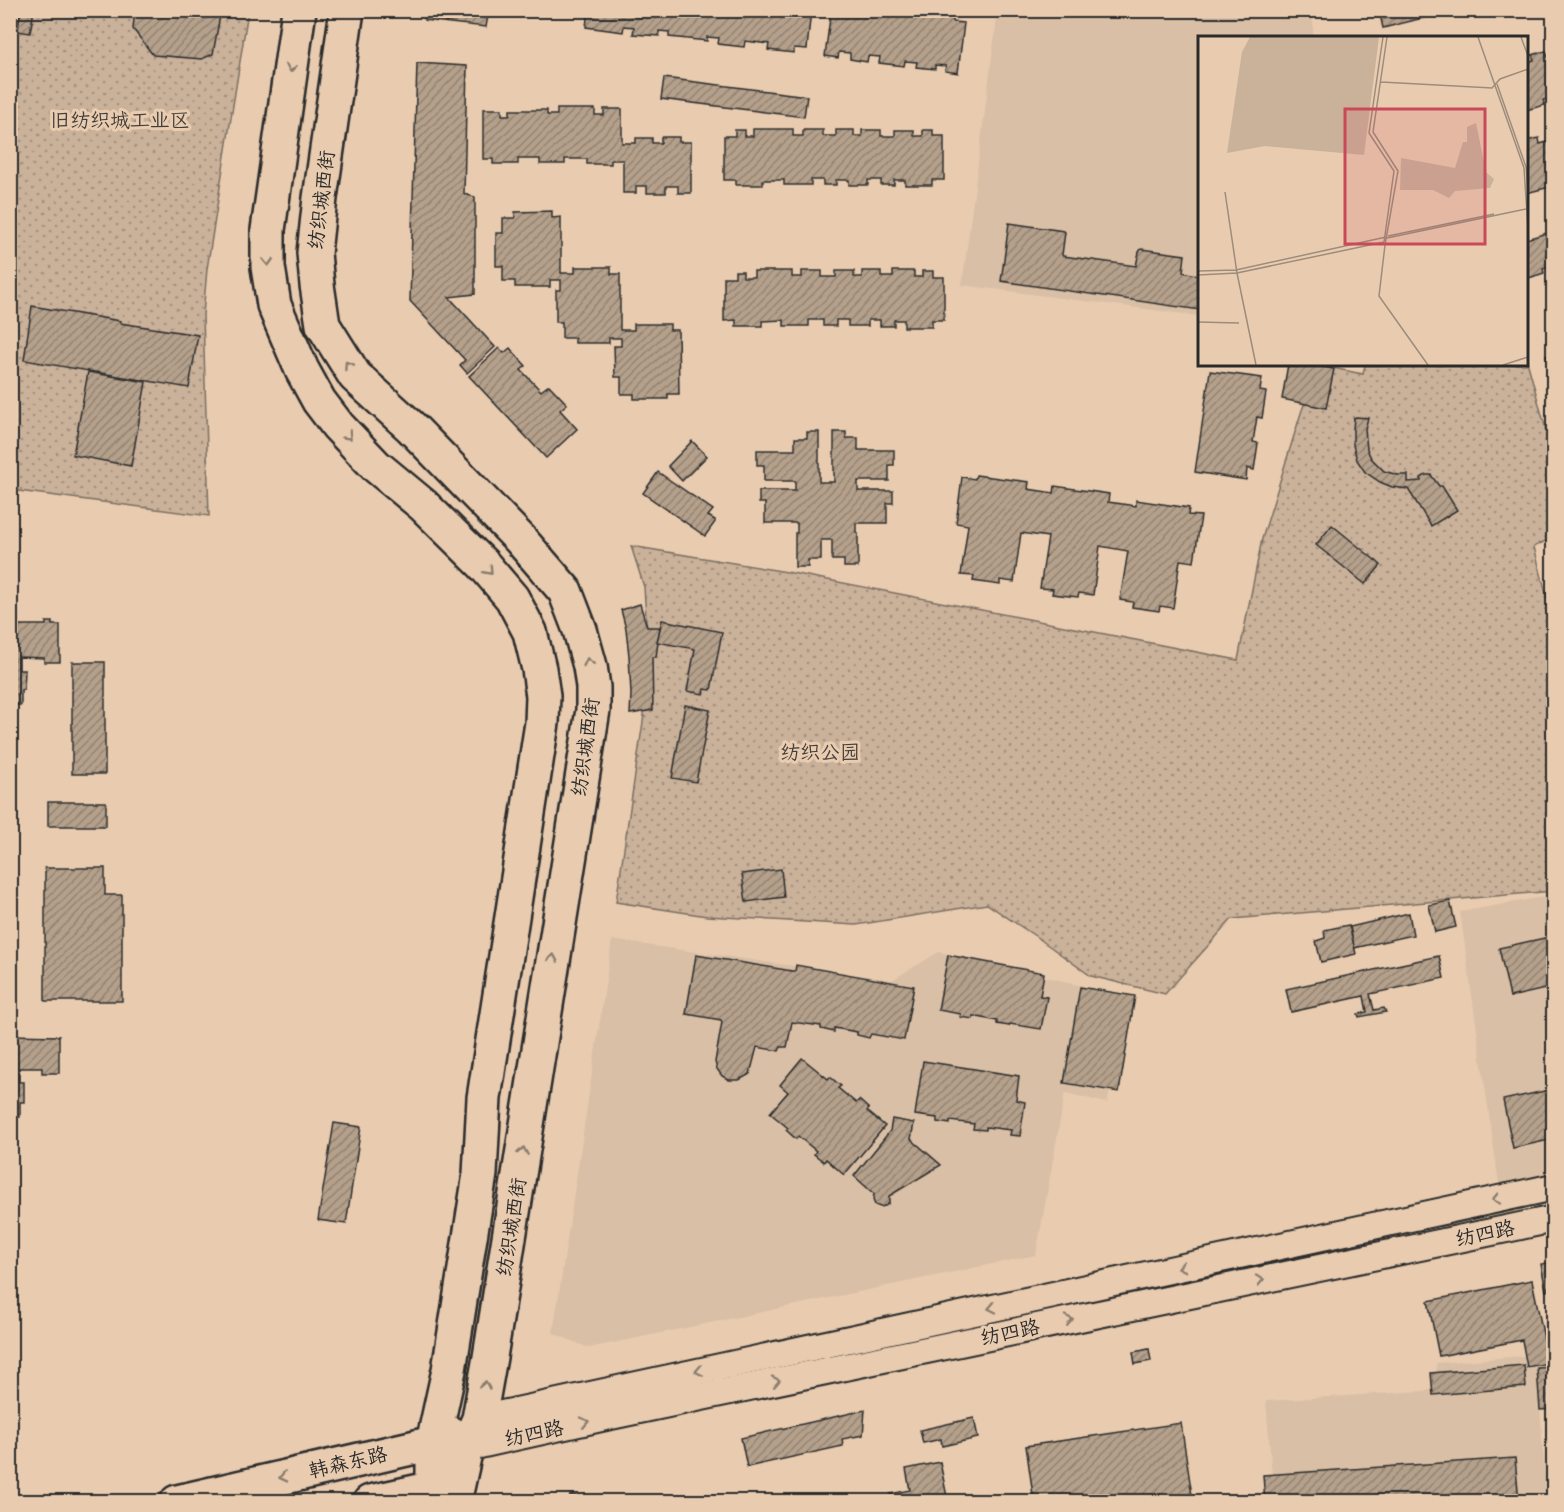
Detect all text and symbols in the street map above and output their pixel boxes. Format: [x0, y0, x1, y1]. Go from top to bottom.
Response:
inset map [1198, 36, 1528, 366]
one-way arrow [285, 64, 297, 73]
park label: 旧纺织城工业区 [50, 108, 190, 135]
street label: 纺织城西街 [303, 149, 342, 251]
one-way arrow [262, 257, 275, 266]
one-way arrow [343, 361, 355, 371]
one-way arrow [341, 429, 352, 440]
one-way arrow [481, 564, 492, 575]
one-way arrow [583, 657, 596, 667]
street label: 纺织城西街 [566, 696, 607, 799]
park label: 纺织公园 [780, 740, 860, 767]
one-way arrow [547, 954, 559, 963]
one-way arrow [516, 1146, 528, 1155]
street label: 纺织城西街 [491, 1176, 534, 1279]
one-way arrow [1492, 1192, 1502, 1205]
street label: 纺四路 [1453, 1215, 1518, 1254]
one-way arrow [1178, 1260, 1188, 1273]
one-way arrow [1255, 1274, 1265, 1287]
one-way arrow [987, 1301, 997, 1314]
street label: 纺四路 [978, 1314, 1043, 1353]
one-way arrow [1064, 1314, 1074, 1327]
one-way arrow [694, 1364, 704, 1377]
one-way arrow [771, 1376, 781, 1389]
one-way arrow [478, 1380, 491, 1390]
street label: 纺四路 [502, 1415, 567, 1454]
one-way arrow [580, 1416, 590, 1429]
street label: 韩森东路 [306, 1441, 391, 1486]
one-way arrow [278, 1470, 288, 1483]

